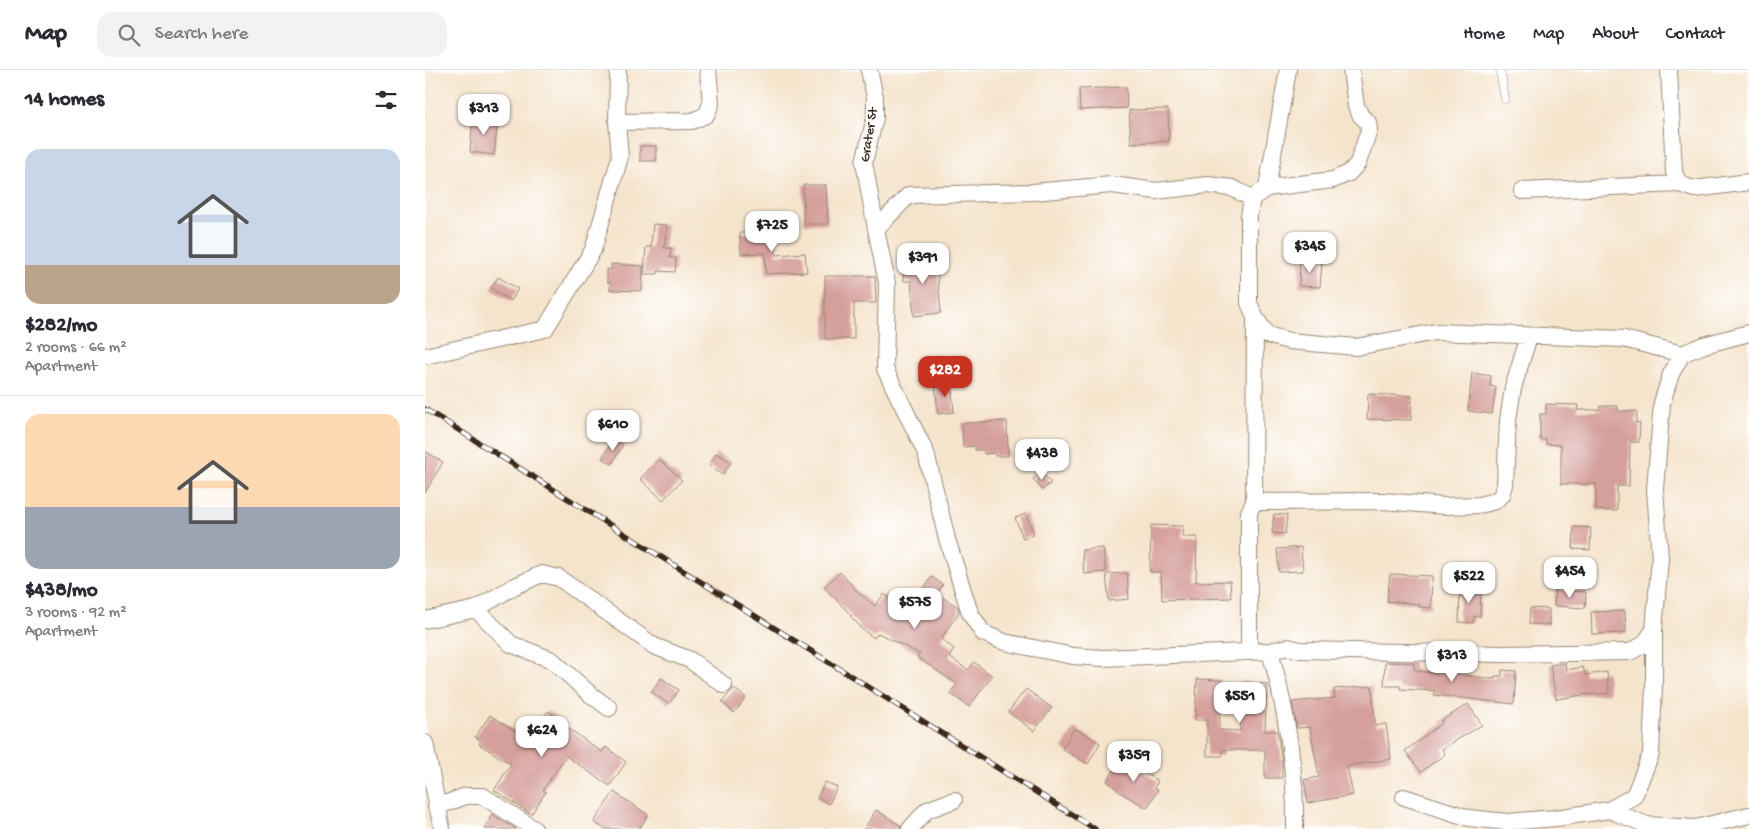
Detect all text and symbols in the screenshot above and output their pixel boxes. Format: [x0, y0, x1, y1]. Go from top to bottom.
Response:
search box [97, 12, 447, 57]
text: Map [25, 20, 67, 49]
icon: search [115, 21, 143, 49]
text: Search here [155, 23, 248, 46]
text: Home [1463, 24, 1505, 45]
text: Map [1533, 24, 1564, 45]
text: About [1592, 24, 1638, 45]
text: Contact [1666, 24, 1724, 45]
icon: filters [372, 86, 400, 114]
text: 14 homes [25, 88, 104, 113]
pin: $313 [454, 93, 514, 136]
text: $313 [469, 100, 499, 119]
street label: Grater St [857, 105, 883, 163]
icon: home [168, 181, 258, 271]
pin: $725 [742, 210, 802, 253]
text: $725 [756, 217, 788, 236]
pin: $345 [1280, 232, 1340, 274]
text: $345 [1294, 238, 1326, 257]
pin: $391 [893, 242, 953, 285]
text: $391 [908, 249, 938, 268]
text: $282/mo [25, 314, 97, 339]
text: 2 rooms · 66 m² [25, 339, 126, 358]
pin: $282 [915, 356, 975, 398]
text: Apartment [25, 358, 97, 377]
text: $282 [929, 362, 961, 381]
pin: $610 [583, 410, 643, 452]
text: $610 [598, 416, 628, 435]
pin: $438 [1012, 438, 1072, 481]
text: $438 [1026, 445, 1058, 464]
icon: home [168, 447, 258, 537]
pin: $454 [1540, 556, 1600, 599]
pin: $522 [1439, 562, 1499, 604]
text: $454 [1555, 563, 1585, 582]
text: $522 [1453, 568, 1485, 587]
text: $438/mo [25, 579, 98, 604]
pin: $575 [885, 588, 945, 630]
text: $575 [899, 594, 931, 613]
text: 3 rooms · 92 m² [25, 604, 127, 623]
text: Apartment [25, 623, 97, 642]
pin: $313 [1422, 640, 1482, 683]
text: $313 [1437, 647, 1467, 666]
pin: $551 [1210, 682, 1270, 724]
text: $551 [1225, 688, 1255, 707]
pin: $624 [512, 716, 572, 758]
text: $624 [527, 722, 557, 741]
pin: $359 [1104, 740, 1164, 783]
text: $359 [1118, 747, 1150, 766]

